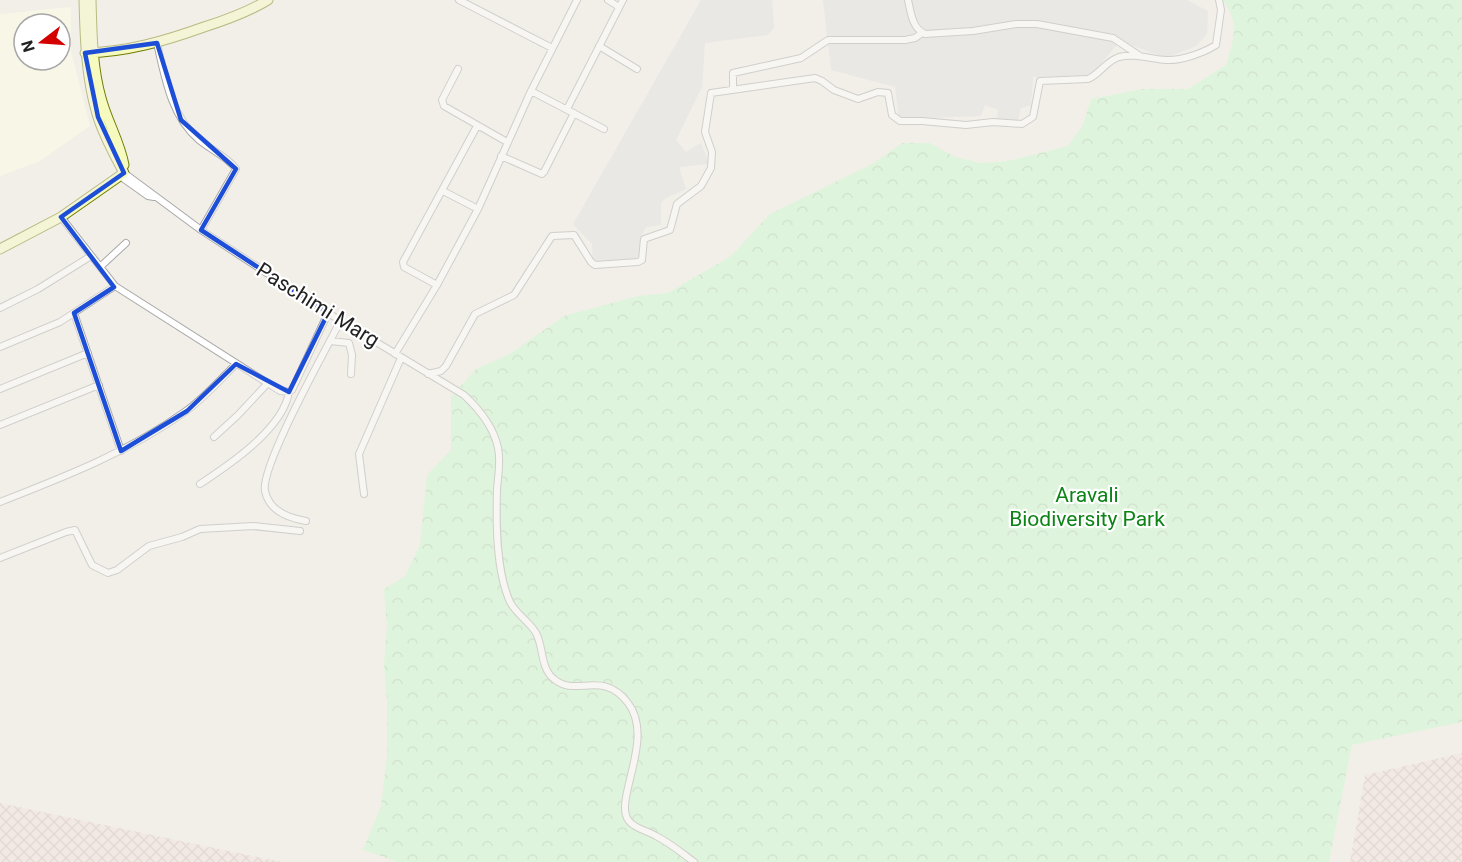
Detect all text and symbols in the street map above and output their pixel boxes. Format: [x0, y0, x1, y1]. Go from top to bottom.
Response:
north arrow [12, 12, 72, 72]
text: N [17, 38, 39, 54]
street label: Paschimi Marg [252, 258, 384, 352]
park label: Aravali Biodiversity Park [1009, 483, 1165, 531]

